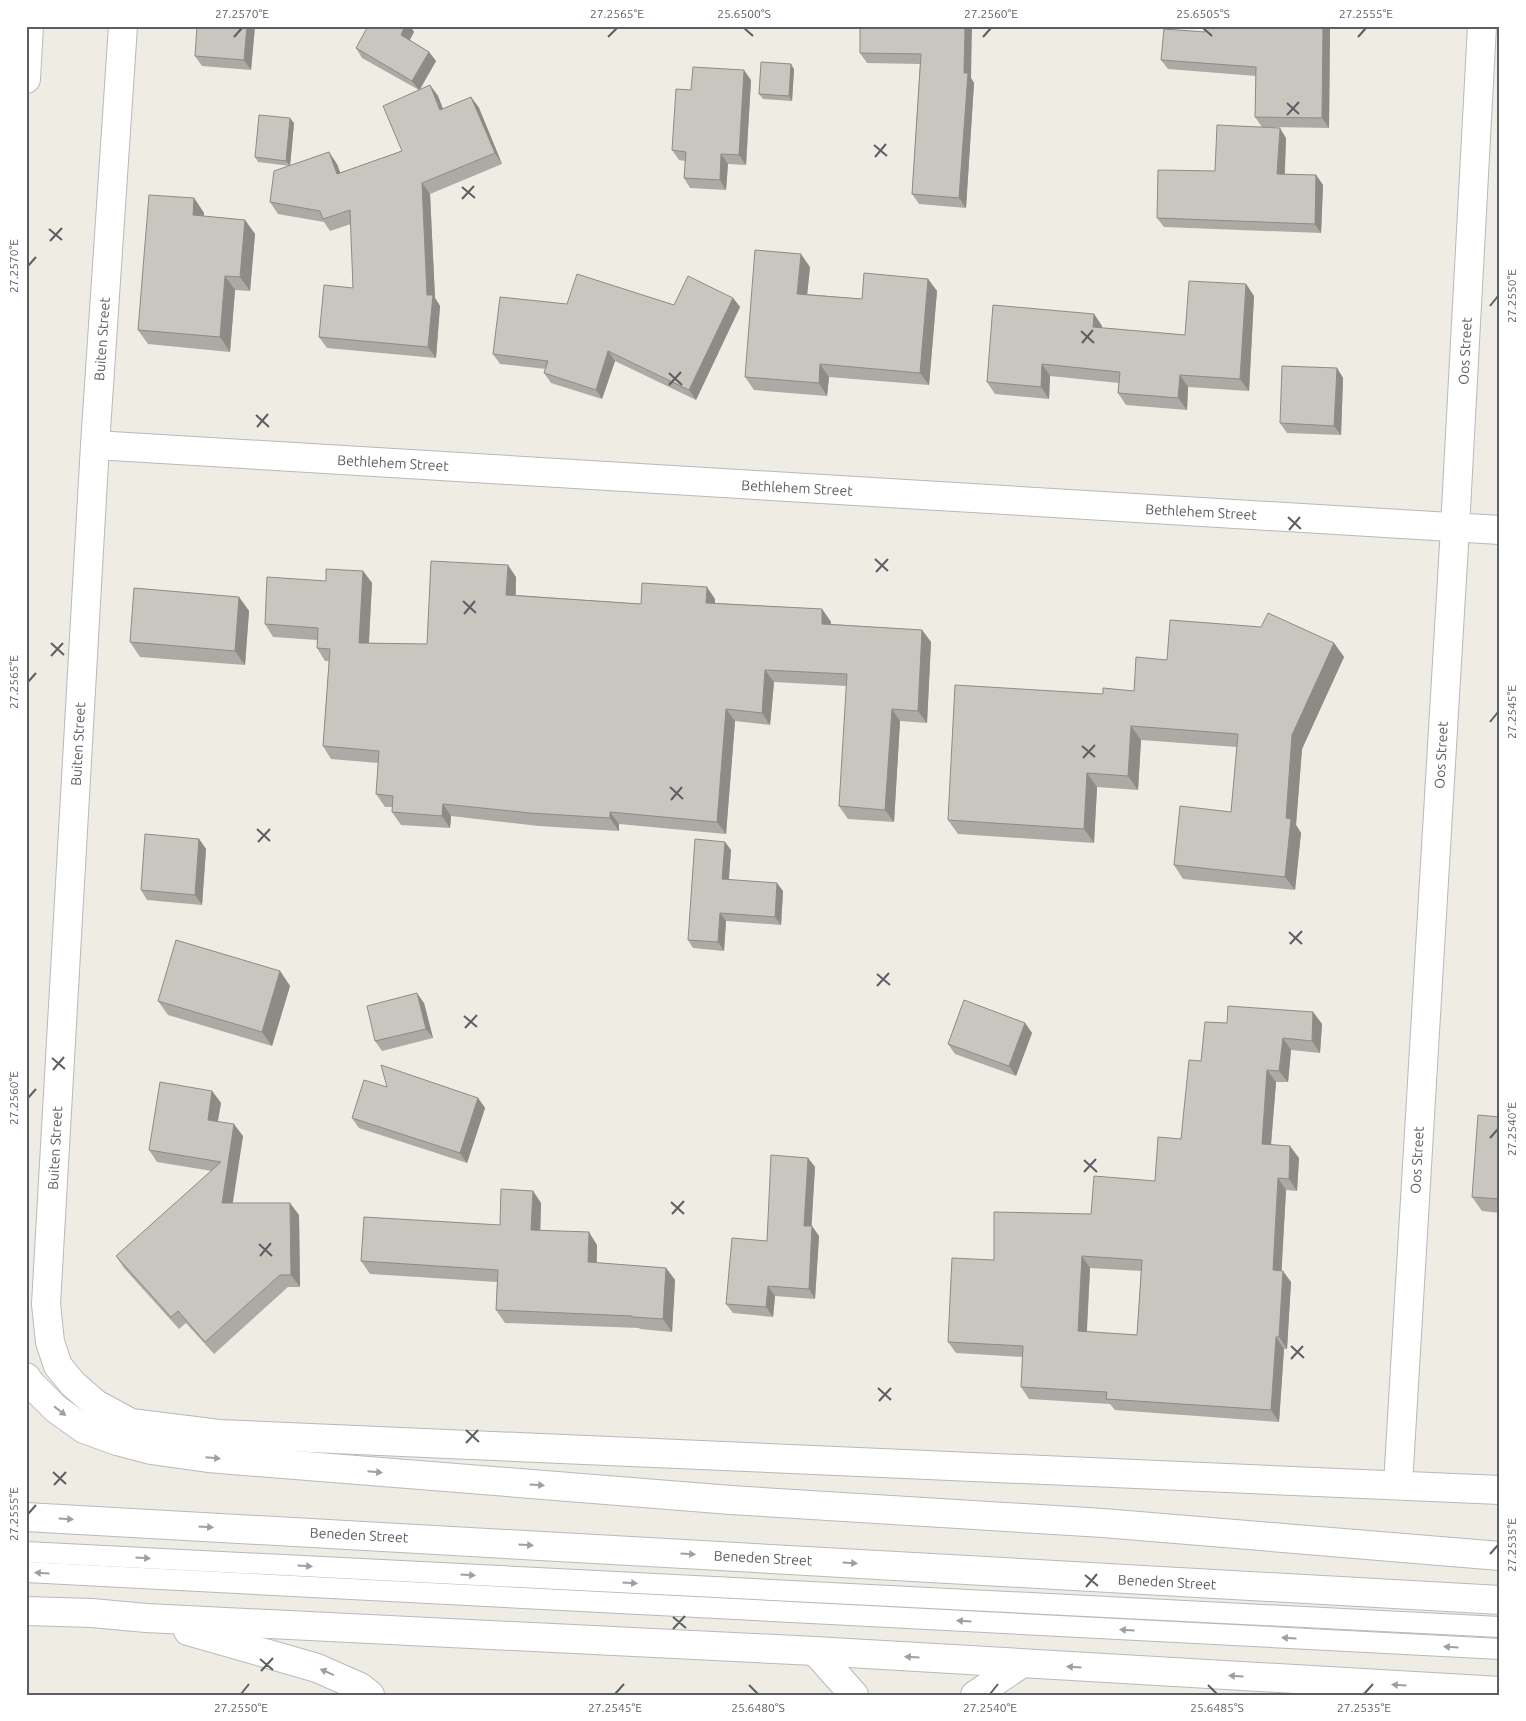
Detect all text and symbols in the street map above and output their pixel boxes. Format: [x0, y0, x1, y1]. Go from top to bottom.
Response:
text: 27.2570°E [215, 7, 269, 20]
text: 27.2565°E [590, 7, 644, 20]
text: 25.6500°S [717, 7, 771, 20]
text: 27.2560°E [964, 7, 1018, 20]
text: 25.6505°S [1176, 7, 1230, 20]
text: 27.2555°E [1339, 7, 1393, 20]
text: 27.2570°E [7, 239, 20, 293]
text: 27.2550°E [1505, 269, 1518, 323]
street label: Buiten Street [91, 296, 113, 381]
street label: Oos Street [1455, 316, 1475, 385]
street label: Bethlehem Street [337, 452, 450, 474]
street label: Bethlehem Street [741, 477, 854, 499]
street label: Bethlehem Street [1145, 501, 1258, 523]
text: 27.2565°E [7, 655, 20, 709]
text: 27.2545°E [1505, 685, 1518, 739]
street label: Buiten Street [68, 701, 88, 786]
street label: Oos Street [1431, 720, 1451, 789]
text: 27.2560°E [7, 1071, 20, 1125]
text: 27.2540°E [1505, 1102, 1518, 1156]
street label: Buiten Street [45, 1105, 65, 1190]
street label: Oos Street [1407, 1125, 1427, 1194]
one-way arrow [53, 1406, 66, 1417]
one-way arrow [205, 1454, 221, 1462]
one-way arrow [367, 1468, 383, 1476]
one-way arrow [529, 1481, 545, 1489]
text: 27.2555°E [7, 1487, 20, 1541]
one-way arrow [58, 1515, 74, 1523]
text: 27.2535°E [1505, 1518, 1518, 1572]
one-way arrow [199, 1523, 215, 1531]
street label: Beneden Street [309, 1524, 409, 1546]
one-way arrow [518, 1541, 534, 1549]
street label: Beneden Street [713, 1547, 813, 1569]
one-way arrow [680, 1551, 696, 1559]
one-way arrow [135, 1554, 151, 1562]
one-way arrow [843, 1560, 859, 1568]
one-way arrow [298, 1563, 314, 1571]
one-way arrow [34, 1569, 50, 1577]
one-way arrow [460, 1571, 476, 1579]
street label: Beneden Street [1117, 1571, 1217, 1593]
one-way arrow [622, 1579, 638, 1587]
one-way arrow [956, 1617, 972, 1625]
one-way arrow [1118, 1625, 1134, 1633]
one-way arrow [1281, 1634, 1297, 1642]
one-way arrow [1443, 1642, 1459, 1650]
one-way arrow [904, 1653, 920, 1661]
one-way arrow [1066, 1662, 1082, 1670]
one-way arrow [320, 1668, 334, 1676]
one-way arrow [1228, 1671, 1244, 1679]
one-way arrow [1390, 1680, 1406, 1688]
text: 27.2550°E [214, 1701, 268, 1714]
text: 27.2545°E [588, 1701, 642, 1714]
text: 25.6480°S [731, 1701, 785, 1714]
text: 27.2540°E [963, 1701, 1017, 1714]
text: 25.6485°S [1190, 1701, 1244, 1714]
text: 27.2535°E [1337, 1701, 1391, 1714]

